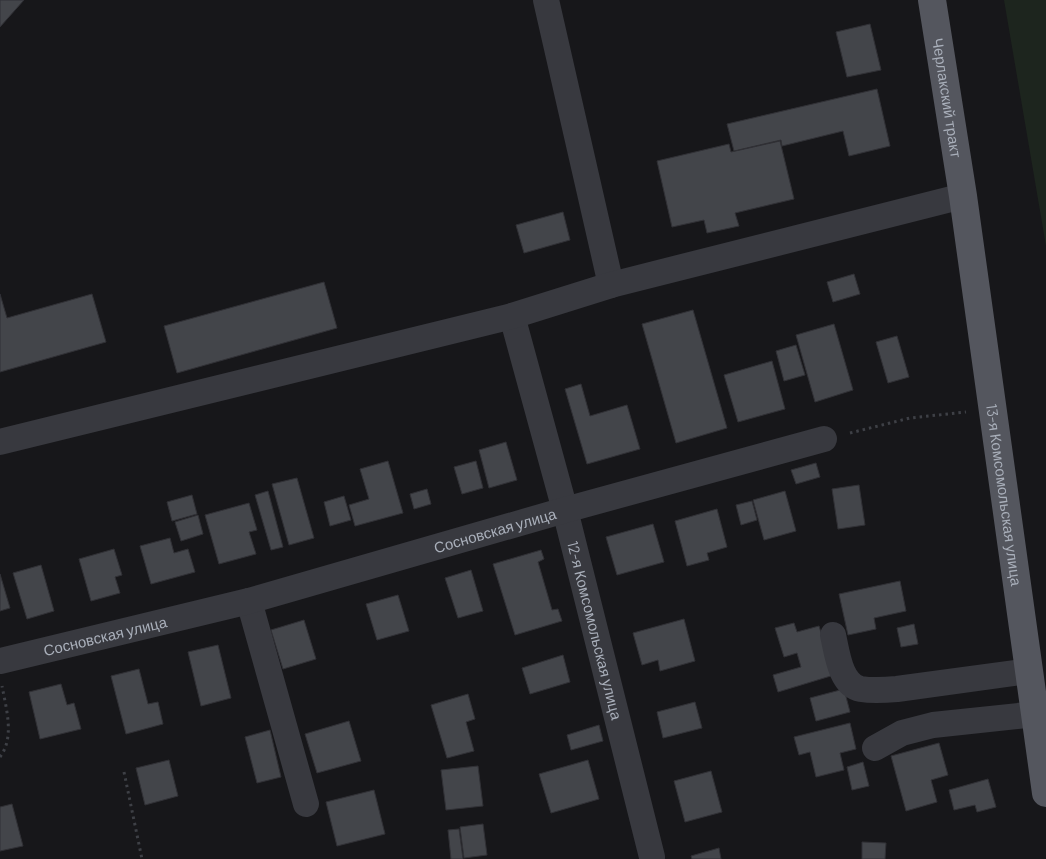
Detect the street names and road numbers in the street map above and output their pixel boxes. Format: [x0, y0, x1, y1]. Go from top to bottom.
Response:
street label: Черлакский тракт [929, 37, 966, 159]
street label: 13-я Комсомольская улица [983, 403, 1026, 587]
street label: Сосновская улица [432, 504, 559, 556]
street label: 12-я Комсомольская улица [564, 539, 626, 722]
street label: Сосновская улица [41, 612, 169, 659]

